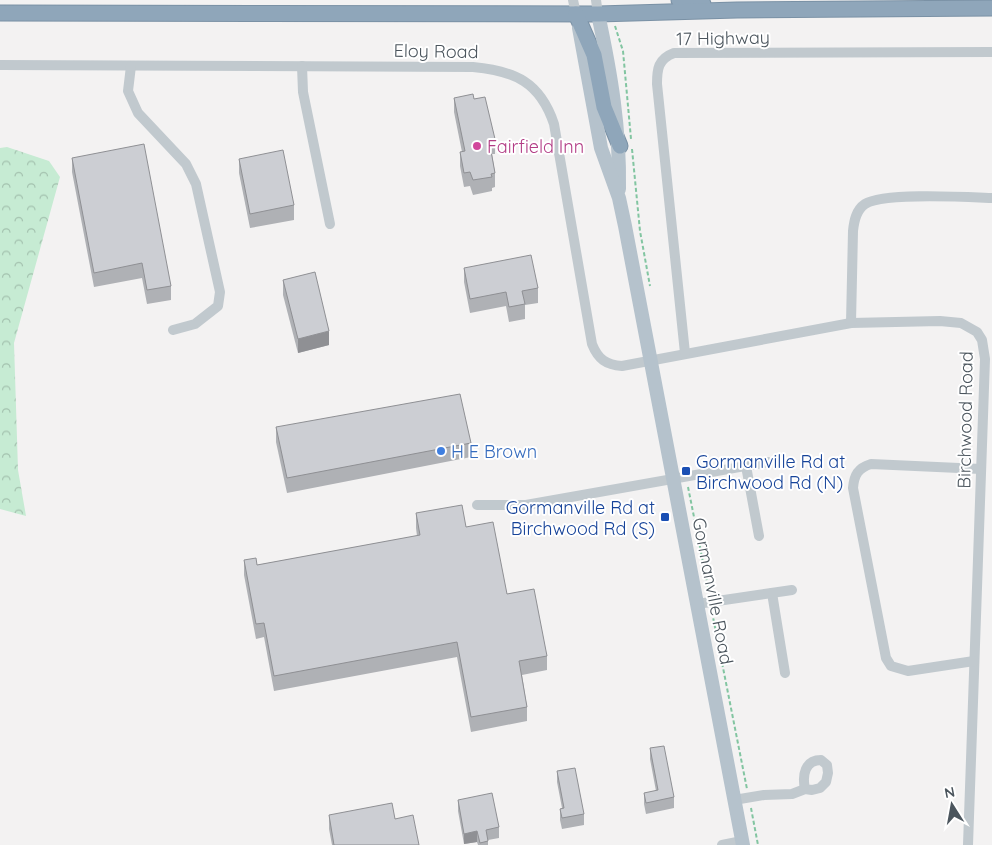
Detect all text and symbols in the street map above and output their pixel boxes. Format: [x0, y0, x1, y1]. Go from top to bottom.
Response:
street label: 17 Highway [676, 26, 770, 50]
street label: Eloy Road [393, 39, 479, 63]
place label: Fairfield Inn [487, 135, 584, 158]
marker: Fairfield Inn [471, 140, 483, 152]
street label: Birchwood Road [952, 351, 978, 489]
place label: H E Brown [451, 440, 537, 463]
marker: H E Brown [435, 445, 447, 457]
place label: Gormanville Rd at Birchwood Rd (N) [696, 450, 845, 494]
marker: Gormanville Rd at Birchwood Rd (N) [680, 465, 692, 477]
place label: Gormanville Rd at Birchwood Rd (S) [506, 496, 655, 540]
marker: Gormanville Rd at Birchwood Rd (S) [659, 511, 671, 523]
street label: Gormanville Road [687, 516, 739, 666]
north arrow [927, 780, 977, 830]
text: N [943, 782, 956, 802]

